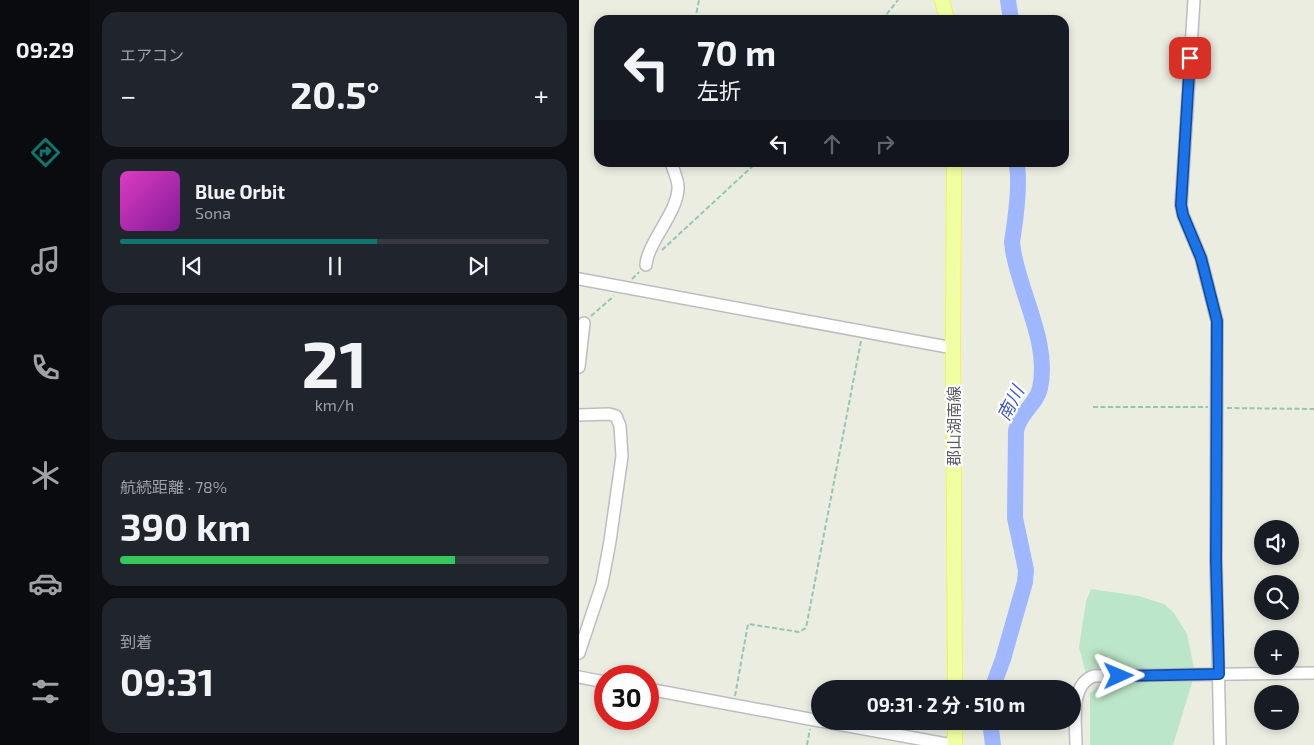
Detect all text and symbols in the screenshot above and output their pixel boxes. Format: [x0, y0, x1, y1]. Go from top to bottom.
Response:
text: 70 m [697, 31, 776, 73]
icon: left [614, 35, 679, 100]
text: 09:29 [16, 36, 74, 62]
pin [1169, 37, 1211, 79]
icon: arrive [1176, 44, 1204, 72]
text: エアコン [120, 45, 184, 64]
text: 20.5° [290, 71, 380, 117]
text: 左折 [697, 77, 741, 103]
text: − [120, 78, 136, 112]
text: + [534, 78, 549, 112]
icon: left [765, 130, 793, 158]
icon: ahead [818, 130, 846, 158]
icon: right [871, 130, 899, 158]
icon: directions [28, 135, 63, 170]
text: Blue Orbit [195, 180, 285, 203]
text: Sona [195, 203, 231, 222]
icon: music [28, 243, 63, 278]
icon: previous [178, 252, 206, 280]
icon: pause [321, 252, 349, 280]
icon: next [464, 252, 492, 280]
text: 21 [302, 323, 367, 401]
icon: phone [28, 350, 63, 385]
water label: 南川 [992, 380, 1029, 424]
street label: 郡山湖南線 [944, 386, 963, 466]
text: km/h [315, 395, 354, 414]
icon: climate [28, 458, 63, 493]
text: 航続距離 · 78% [120, 477, 227, 496]
text: 390 km [120, 503, 251, 549]
map controls [1254, 520, 1299, 730]
button: sound [1254, 520, 1299, 565]
icon: car [28, 566, 63, 601]
button: search [1254, 575, 1299, 620]
button: + [1254, 630, 1299, 675]
text: 到着 [120, 632, 152, 651]
position arrow [1092, 649, 1144, 701]
text: 09:31 [120, 658, 214, 704]
speed limit sign: 30 [594, 665, 659, 730]
icon: filters [28, 674, 63, 709]
button: − [1254, 685, 1299, 730]
text: 09:31 · 2 分 · 510 m [867, 693, 1025, 716]

